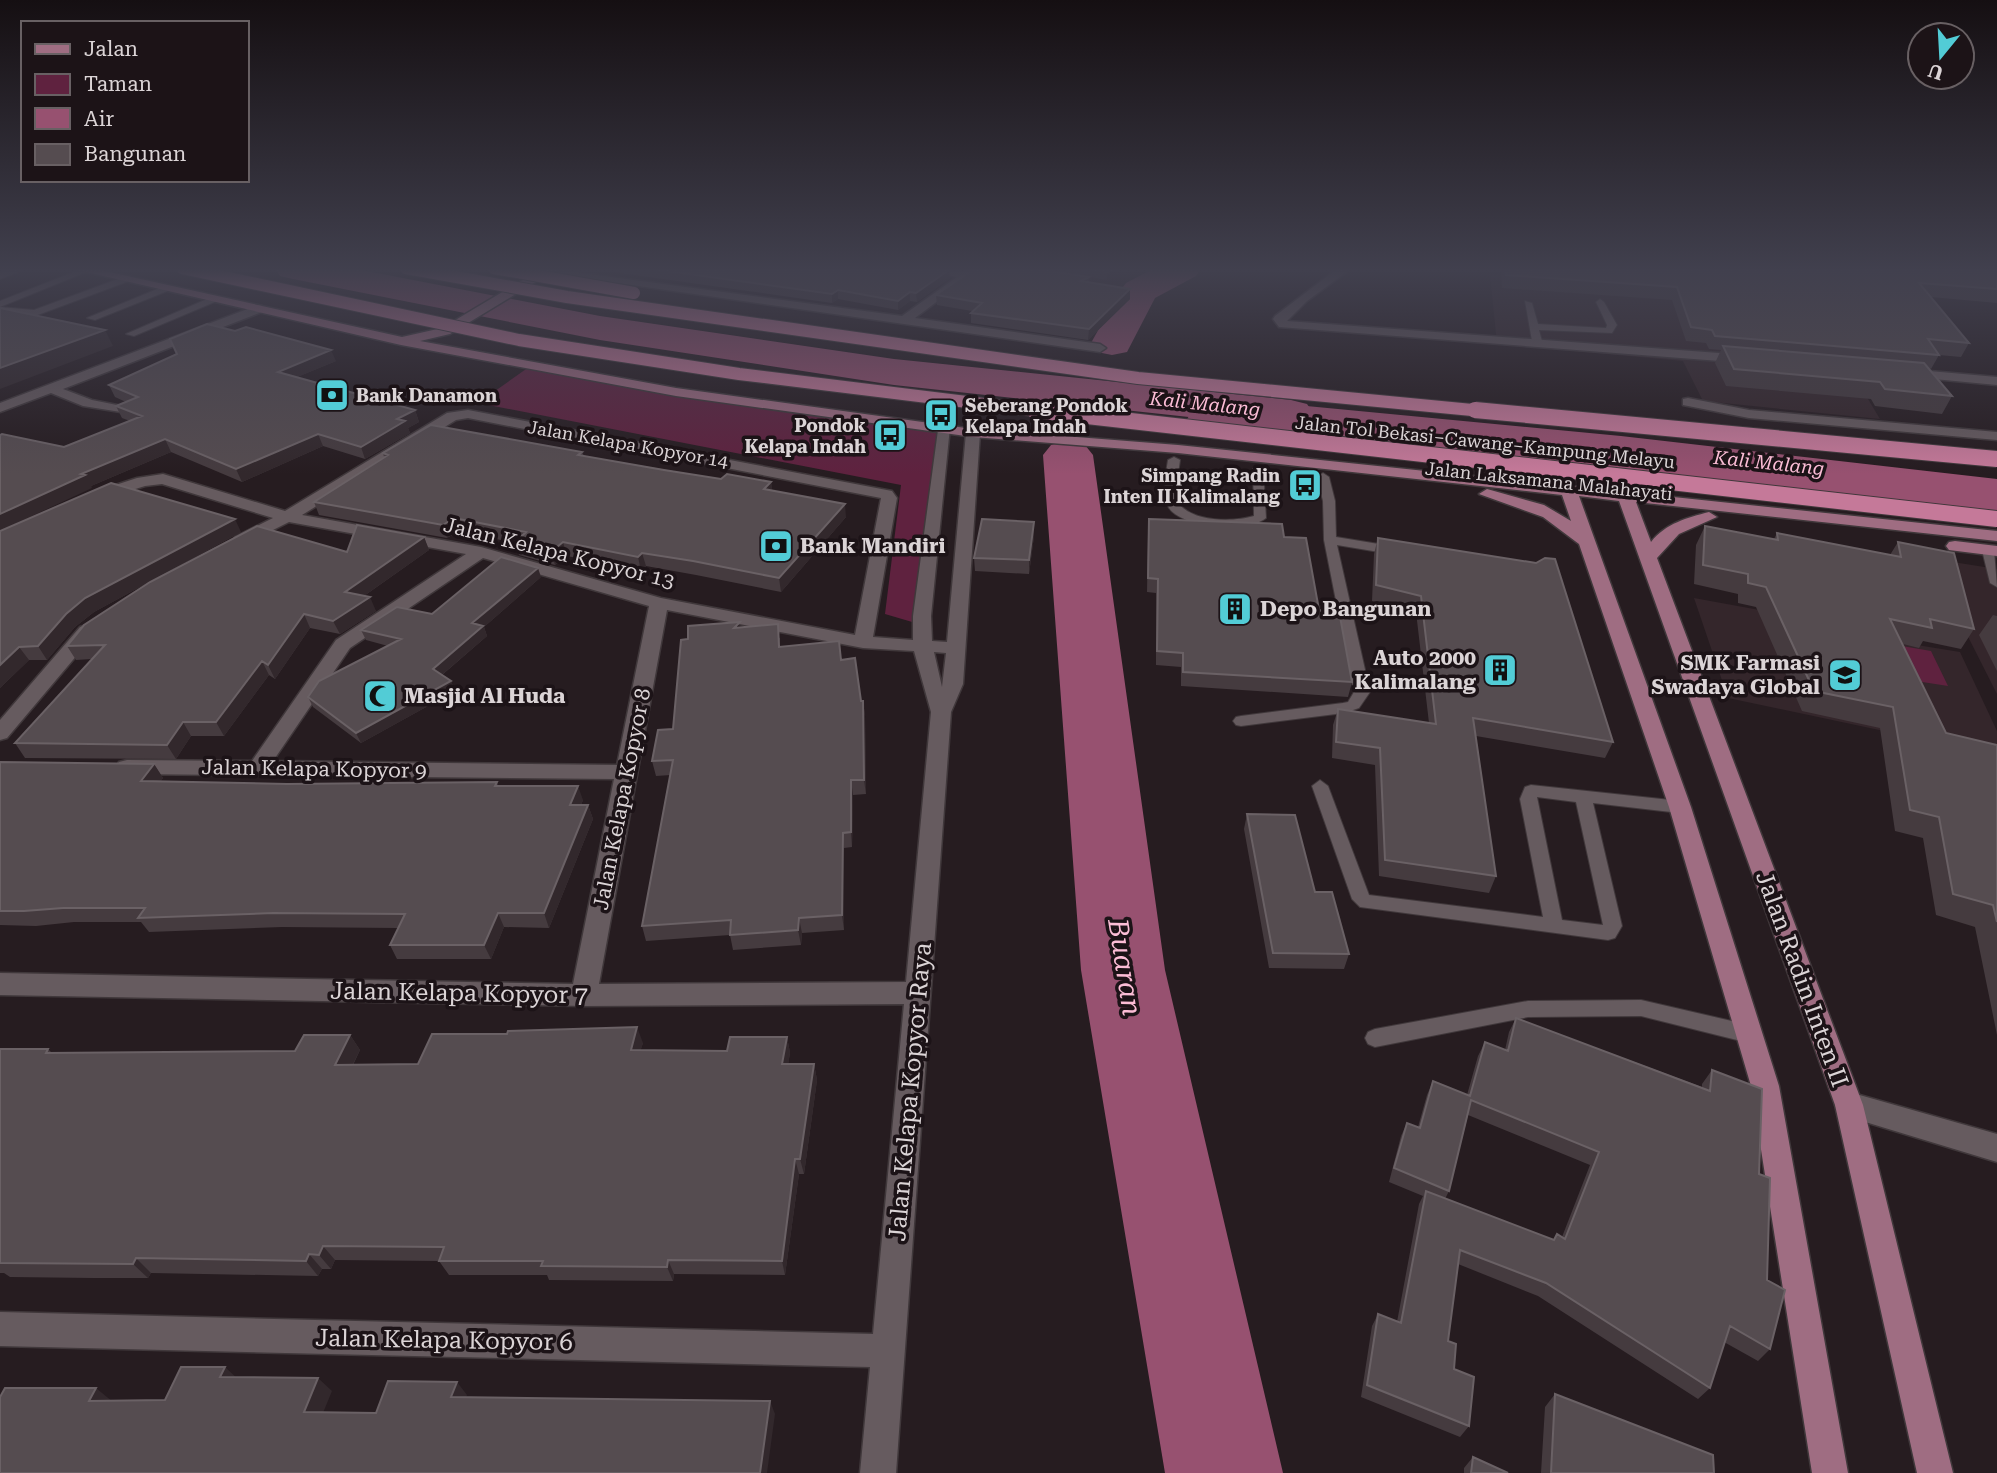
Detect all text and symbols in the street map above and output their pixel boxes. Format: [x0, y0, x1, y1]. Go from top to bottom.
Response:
legend [21, 21, 248, 182]
north arrow [1906, 21, 1976, 91]
text: Jalan [84, 37, 139, 61]
text: U [1925, 58, 1946, 85]
text: Taman [84, 72, 153, 96]
text: Air [84, 107, 114, 131]
text: Bangunan [84, 142, 187, 166]
bank icon: Bank Danamon [313, 376, 351, 414]
place label: Bank Danamon [356, 385, 497, 406]
water label: Kali Malang [1148, 387, 1261, 421]
place label: Seberang Pondok Kelapa Indah [965, 395, 1128, 437]
bus stop icon: Seberang Pondok Kelapa Indah [922, 396, 960, 434]
street label: Jalan Tol Bekasi–Cawang–Kampung Melayu [1294, 412, 1676, 472]
place label: Pondok Kelapa Indah [744, 415, 867, 457]
street label: Jalan Kelapa Kopyor 14 [526, 416, 730, 472]
bus stop icon: Pondok Kelapa Indah [871, 416, 909, 454]
water label: Kali Malang [1712, 446, 1825, 480]
street label: Jalan Laksamana Malahayati [1424, 458, 1674, 504]
place label: Simpang Radin Inten II Kalimalang [1104, 465, 1281, 507]
bus stop icon: Simpang Radin Inten II Kalimalang [1286, 466, 1324, 504]
street label: Jalan Kelapa Kopyor 13 [441, 513, 677, 593]
bank icon: Bank Mandiri [757, 527, 795, 565]
place label: Bank Mandiri [800, 534, 945, 558]
building icon: Depo Bangunan [1216, 590, 1254, 628]
place label: Depo Bangunan [1260, 597, 1431, 621]
place label: Auto 2000 Kalimalang [1355, 646, 1476, 694]
building icon: Auto 2000 Kalimalang [1481, 651, 1519, 689]
place label: SMK Farmasi Swadaya Global [1651, 651, 1820, 699]
school or university icon: SMK Farmasi Swadaya Global [1826, 656, 1864, 694]
mosque icon: Masjid Al Huda [361, 677, 399, 715]
place label: Masjid Al Huda [404, 684, 566, 708]
street label: Jalan Kelapa Kopyor 8 [589, 686, 655, 912]
street label: Jalan Kelapa Kopyor 9 [201, 755, 427, 783]
street label: Jalan Radin Inten II [1750, 867, 1854, 1091]
water label: Buaran [1101, 915, 1149, 1018]
street label: Jalan Kelapa Kopyor Raya [883, 941, 937, 1243]
street label: Jalan Kelapa Kopyor 7 [330, 977, 588, 1009]
street label: Jalan Kelapa Kopyor 6 [315, 1324, 573, 1356]

